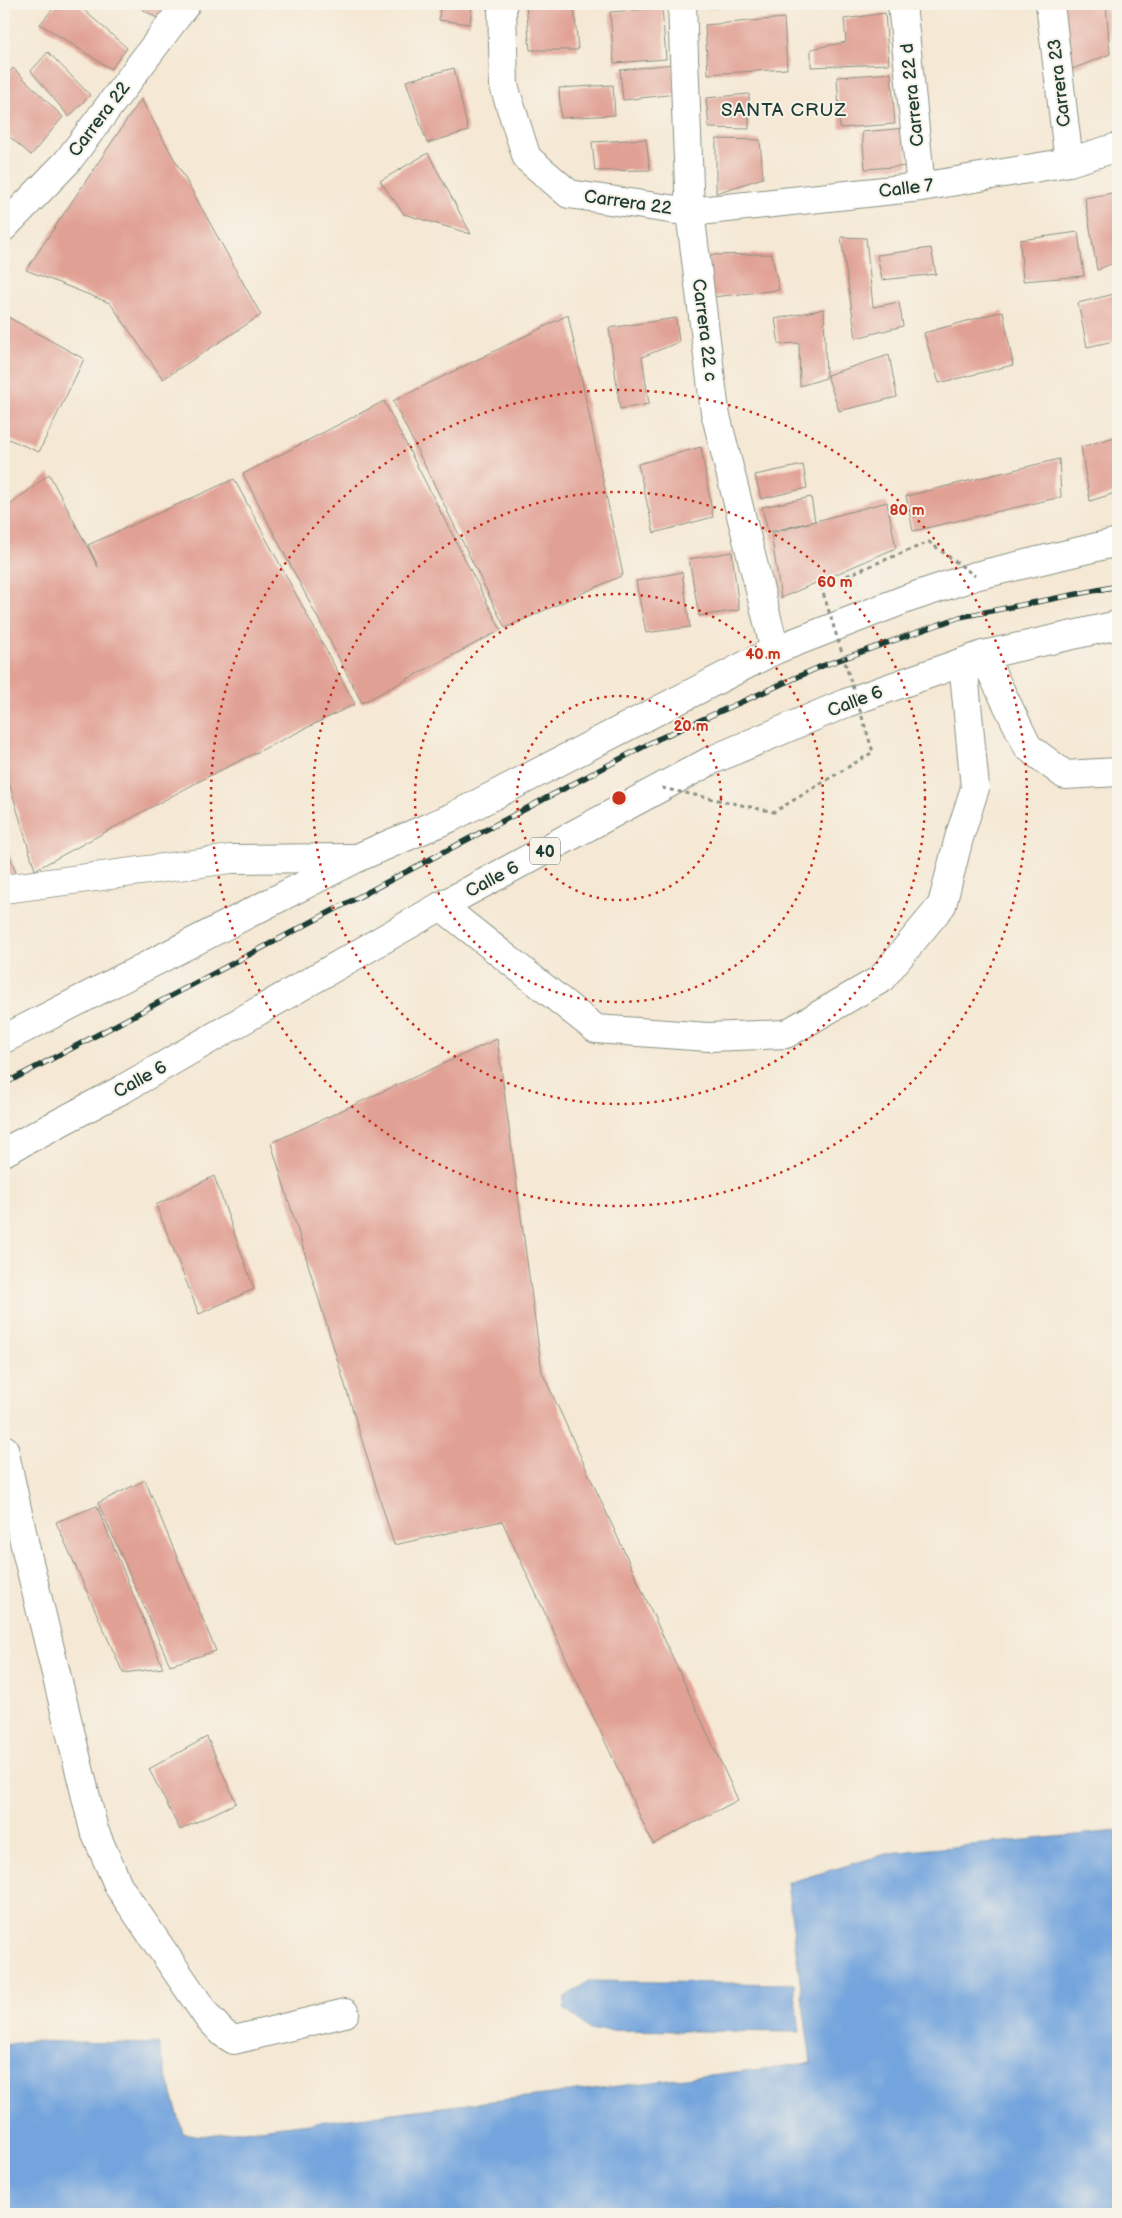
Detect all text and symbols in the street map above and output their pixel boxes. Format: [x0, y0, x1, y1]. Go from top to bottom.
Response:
street label: Carrera 23 [1044, 38, 1075, 128]
street label: Carrera 22 d [897, 42, 928, 148]
street label: Carrera 22 [64, 77, 135, 161]
district label: SANTA CRUZ [721, 99, 847, 122]
street label: Calle 7 [878, 175, 935, 202]
street label: Carrera 22 [583, 186, 674, 219]
street label: Carrera 22 c [688, 278, 721, 383]
text: 80 m [889, 501, 925, 520]
text: 60 m [817, 573, 853, 592]
text: 40 m [745, 645, 781, 664]
street label: Calle 6 [825, 681, 886, 722]
text: 20 m [674, 717, 709, 736]
centre of rings [610, 789, 628, 807]
road number: 40 [530, 838, 560, 864]
street label: Calle 6 [462, 857, 523, 902]
street label: Calle 6 [110, 1056, 170, 1103]

